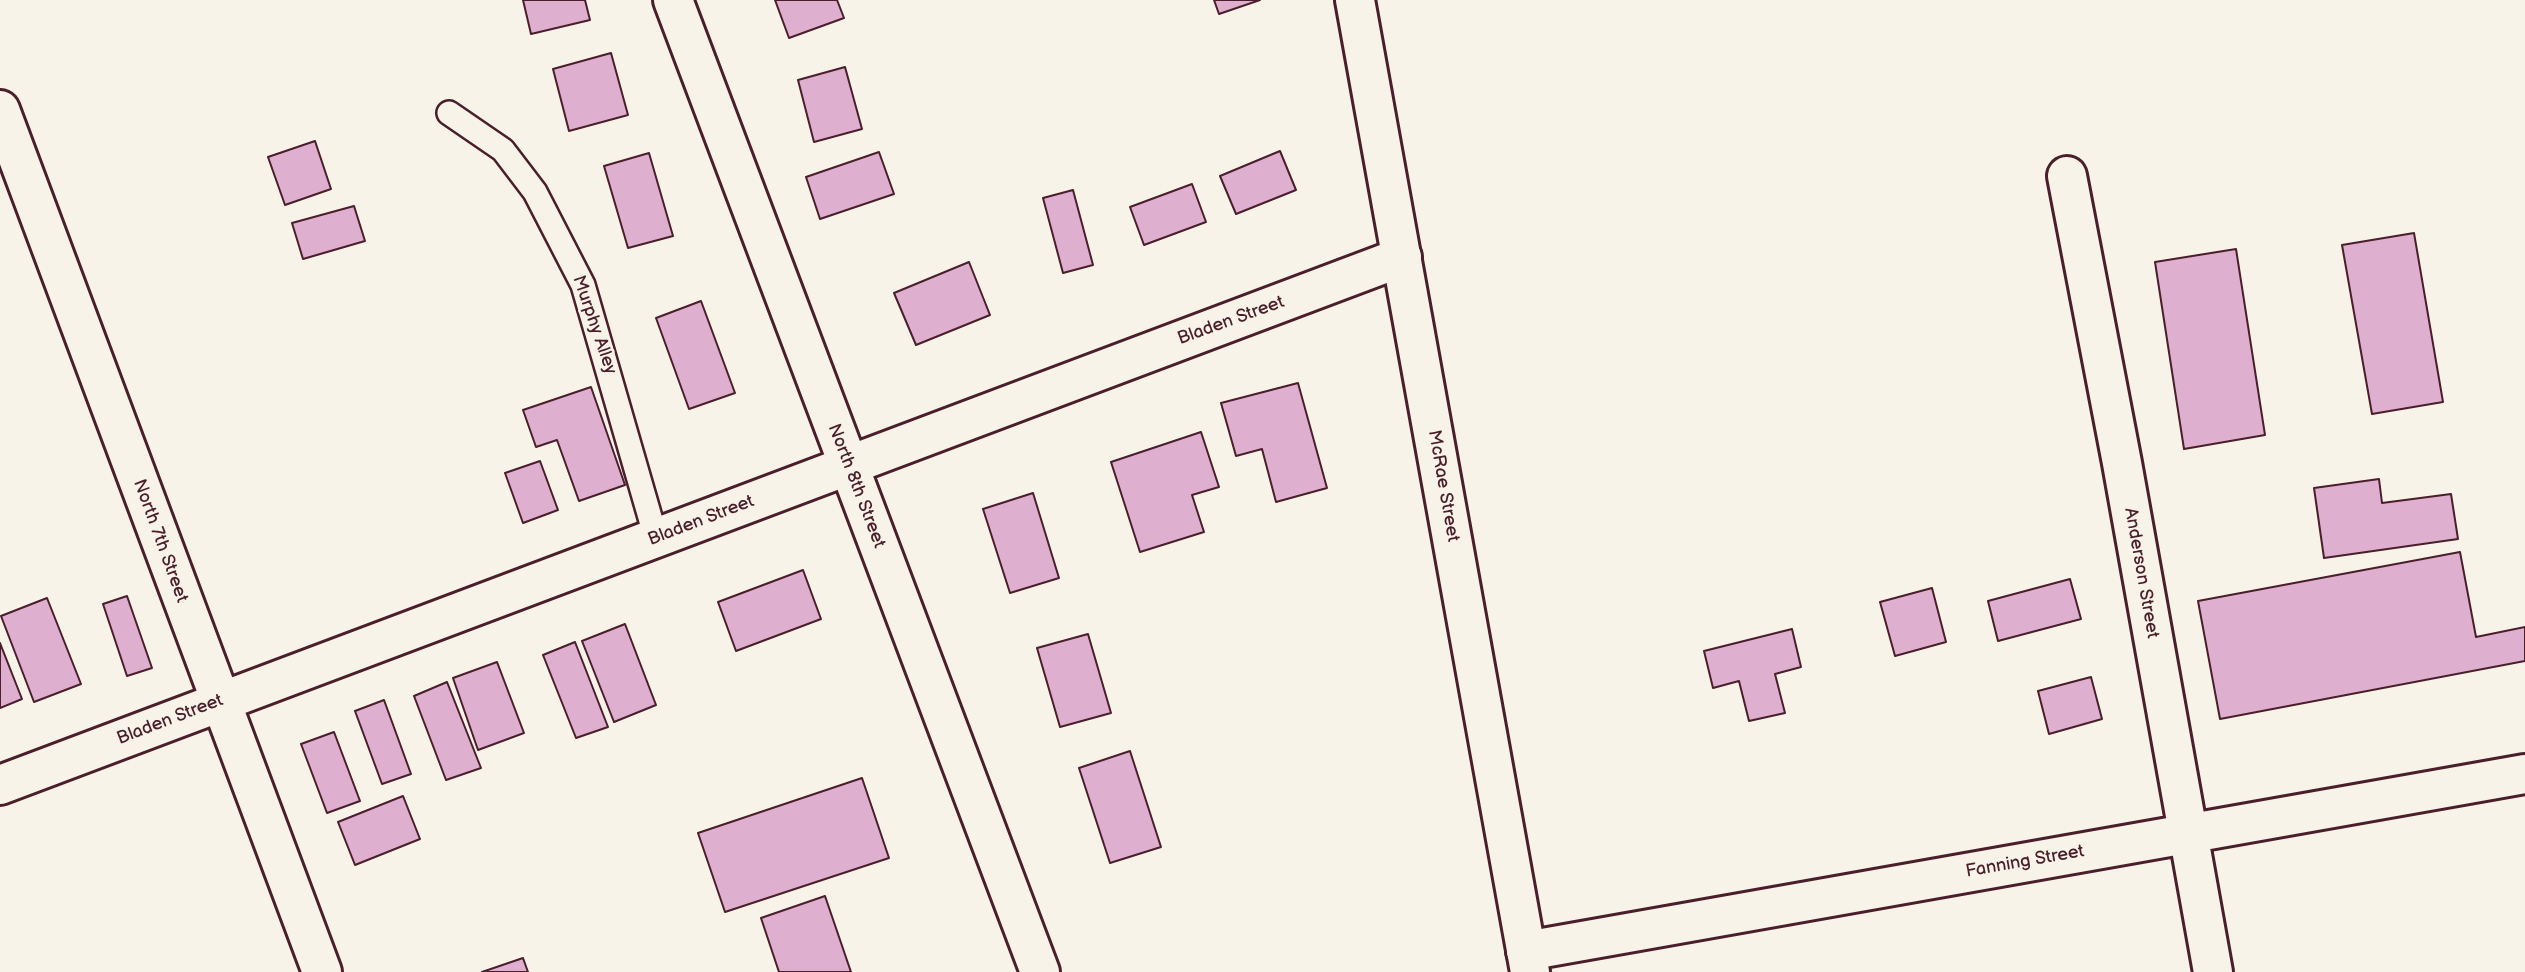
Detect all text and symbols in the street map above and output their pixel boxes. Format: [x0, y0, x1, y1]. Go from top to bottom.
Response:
street label: Murphy Alley [567, 273, 621, 377]
street label: Bladen Street [1175, 292, 1287, 350]
street label: North 8th Street [822, 421, 890, 551]
street label: McRae Street [1423, 428, 1463, 544]
street label: North 7th Street [128, 477, 192, 605]
street label: Bladen Street [645, 491, 757, 551]
street label: Anderson Street [2119, 506, 2163, 640]
street label: Bladen Street [114, 690, 226, 750]
street label: Fanning Street [1964, 841, 2086, 883]

